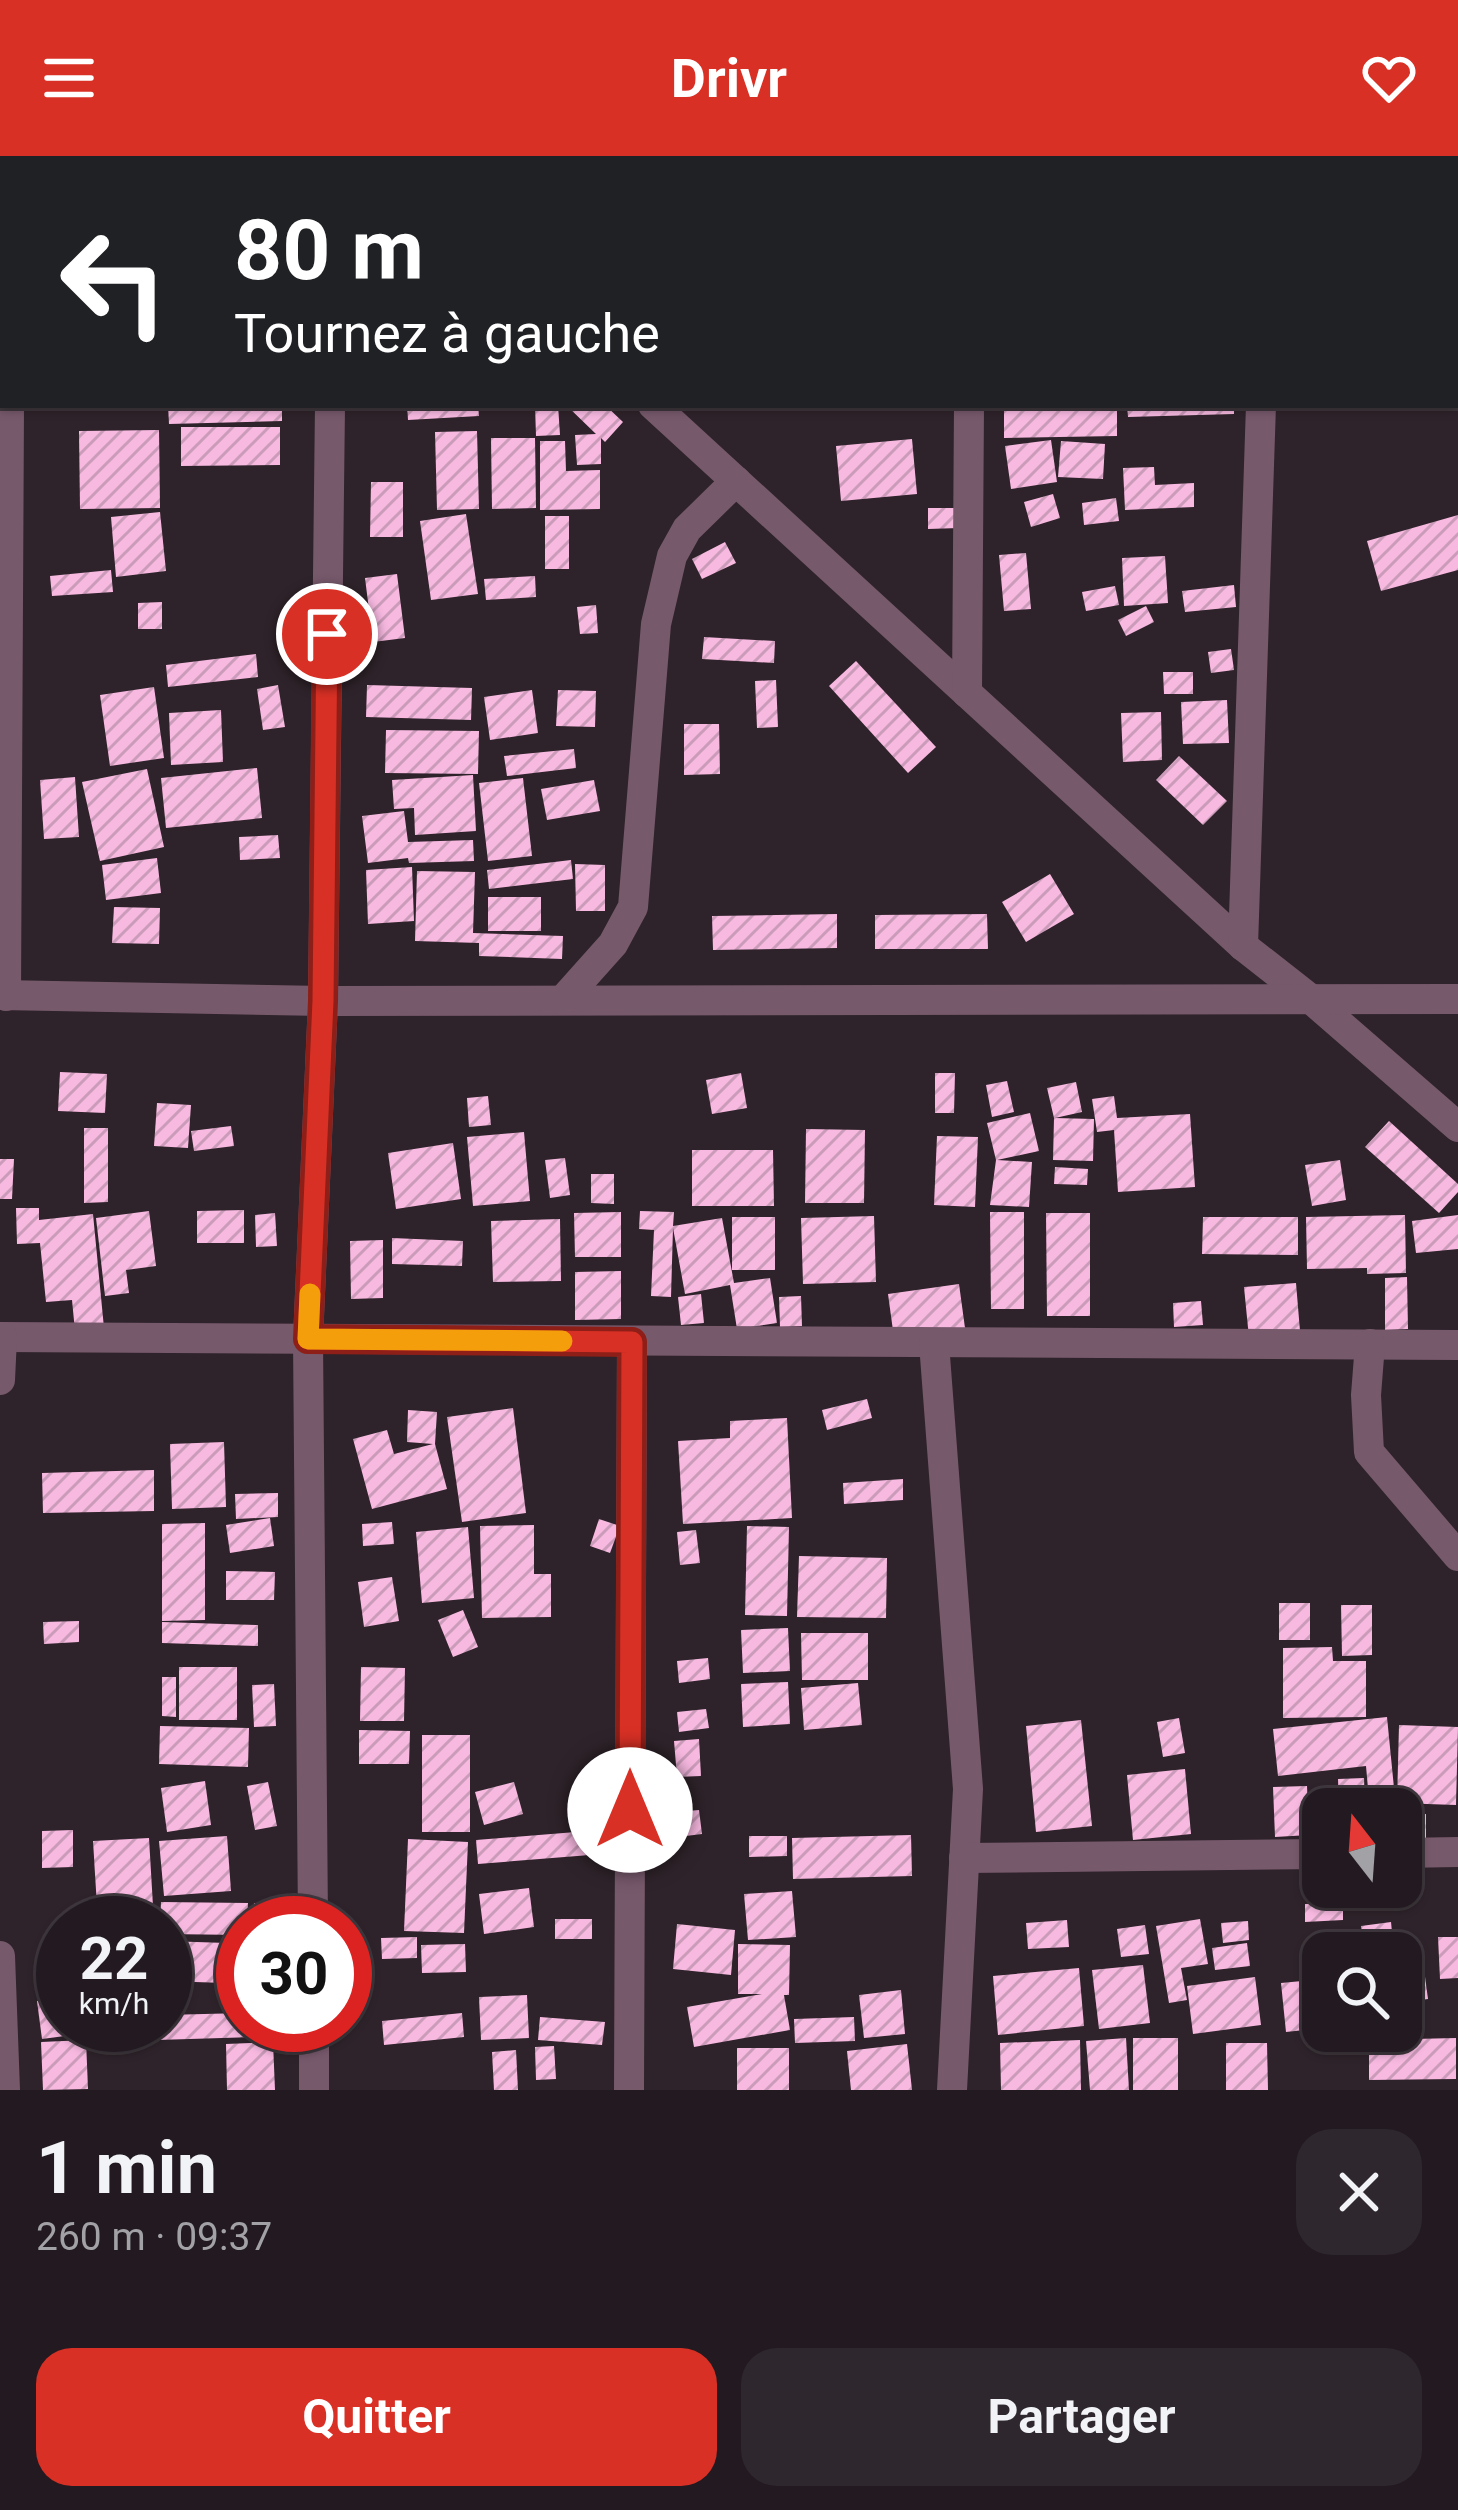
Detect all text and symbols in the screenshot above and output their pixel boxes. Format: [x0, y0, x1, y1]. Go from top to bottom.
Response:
icon: menu [36, 45, 102, 111]
icon: heart [1356, 45, 1422, 111]
text: Drivr [671, 47, 787, 110]
text: 80 m [234, 201, 424, 300]
icon: left [36, 204, 192, 360]
text: Tournez à gauche [234, 302, 660, 365]
pin [276, 583, 378, 685]
icon: arrive [294, 601, 360, 667]
position arrow [567, 1747, 693, 1873]
north arrow [1302, 1788, 1422, 1908]
map controls [1302, 1788, 1422, 2052]
speed limit sign: 30 [216, 1896, 372, 2052]
text: 22 [80, 1923, 148, 1994]
button: search [1302, 1932, 1422, 2052]
text: km/h [79, 1986, 149, 2021]
text: 1 min [36, 2126, 217, 2211]
button: close [1296, 2129, 1422, 2255]
text: 260 m · 09:37 [36, 2214, 272, 2260]
button: Quitter [36, 2348, 717, 2486]
button: Partager [741, 2348, 1422, 2486]

